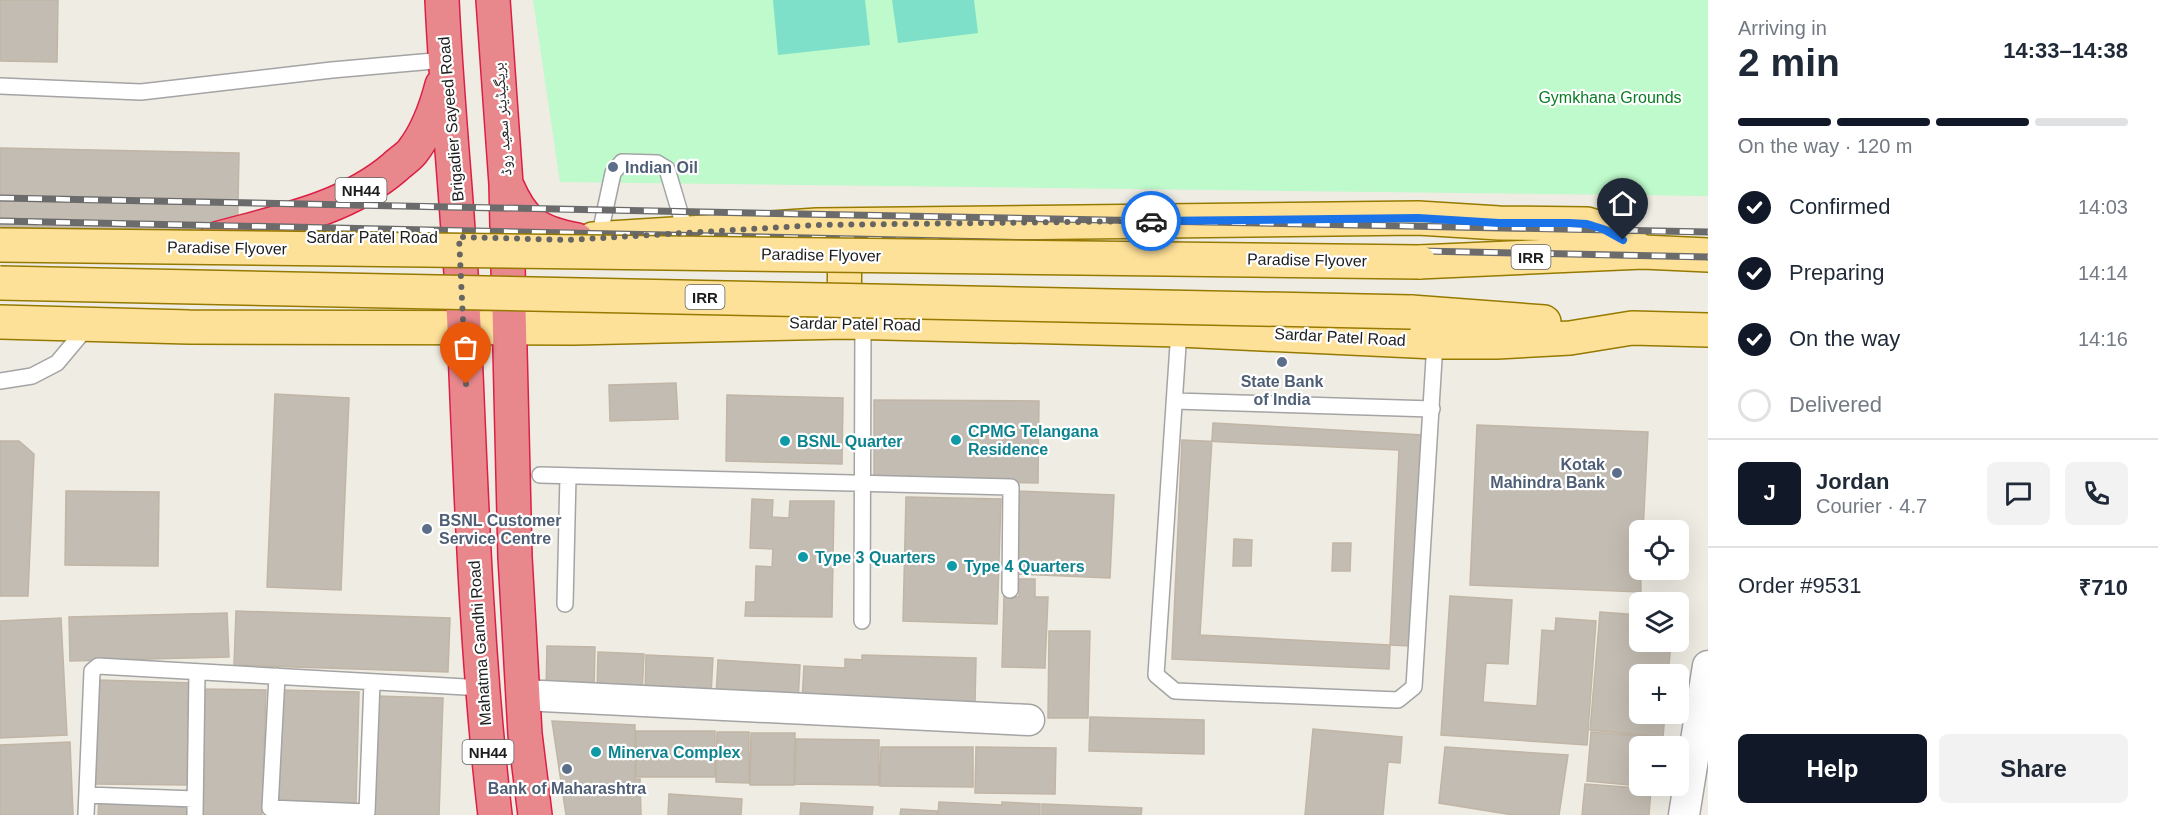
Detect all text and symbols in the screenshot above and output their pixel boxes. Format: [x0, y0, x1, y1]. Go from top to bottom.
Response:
text: Arriving in [1738, 17, 1827, 39]
street label: Brigadier Sayeed Road [435, 36, 467, 202]
text: 14:33–14:38 [2003, 38, 2128, 63]
text: 2 min [1738, 41, 1840, 84]
street label: بریگیڈیئر سعید روڈ [490, 62, 515, 176]
park label: Gymkhana Grounds [1538, 89, 1682, 106]
text: On the way · 120 m [1738, 135, 1913, 157]
place label: Indian Oil [625, 159, 698, 176]
marker: Indian Oil [606, 160, 620, 174]
road number: NH44 [336, 178, 386, 202]
pin [1597, 178, 1648, 240]
icon: home [1606, 187, 1639, 220]
courier [1121, 191, 1181, 251]
icon: check [1738, 191, 1771, 224]
text: Confirmed [1789, 194, 1890, 219]
text: 14:03 [2078, 196, 2128, 218]
icon: car [1135, 205, 1168, 238]
street label: Sardar Patel Road [306, 229, 438, 246]
street label: Paradise Flyover [167, 238, 288, 258]
street label: Paradise Flyover [761, 245, 882, 265]
road number: IRR [1512, 245, 1550, 269]
street label: Paradise Flyover [1247, 250, 1368, 270]
icon: check [1738, 257, 1771, 290]
text: Preparing [1789, 260, 1884, 285]
text: 14:14 [2078, 262, 2128, 284]
road number: IRR [686, 285, 724, 309]
street label: Sardar Patel Road [789, 314, 921, 334]
pin [440, 322, 491, 384]
icon: check [1738, 323, 1771, 356]
street label: Sardar Patel Road [1274, 325, 1406, 349]
text: On the way [1789, 326, 1900, 351]
text: 14:16 [2078, 328, 2128, 350]
icon: bag [449, 331, 482, 364]
marker: State Bank of India [1275, 355, 1289, 369]
place label: State Bank of India [1241, 373, 1323, 408]
text: Delivered [1789, 392, 1882, 417]
place label: CPMG Telangana Residence [968, 423, 1098, 458]
place label: BSNL Quarter [797, 433, 903, 450]
marker: CPMG Telangana Residence [949, 433, 963, 447]
marker: BSNL Quarter [778, 434, 792, 448]
place label: Kotak Mahindra Bank [1490, 456, 1605, 491]
button: chat [1987, 462, 2050, 525]
button: phone [2065, 462, 2128, 525]
marker: Kotak Mahindra Bank [1610, 466, 1624, 480]
text: Jordan [1816, 469, 1889, 494]
text: J [1763, 480, 1776, 505]
text: Courier · 4.7 [1816, 495, 1927, 517]
place label: BSNL Customer Service Centre [439, 512, 561, 547]
map controls [1629, 520, 1689, 796]
button: locate [1629, 520, 1689, 580]
marker: BSNL Customer Service Centre [420, 522, 434, 536]
place label: Type 3 Quarters [815, 549, 936, 566]
marker: Type 3 Quarters [796, 550, 810, 564]
place label: Type 4 Quarters [964, 558, 1085, 575]
marker: Type 4 Quarters [945, 559, 959, 573]
street label: Mahatma Gandhi Road [466, 560, 494, 726]
text: Order #9531 [1738, 573, 1862, 598]
text: ₹710 [2079, 575, 2128, 600]
button: layers [1629, 592, 1689, 652]
button: + [1629, 664, 1689, 724]
button: Help [1738, 734, 1927, 803]
button: Share [1939, 734, 2128, 803]
button: − [1629, 736, 1689, 796]
road number: NH44 [462, 740, 514, 764]
place label: Minerva Complex [608, 744, 741, 761]
marker: Minerva Complex [589, 745, 603, 759]
marker: Bank of Maharashtra [560, 762, 574, 776]
place label: Bank of Maharashtra [488, 780, 646, 797]

